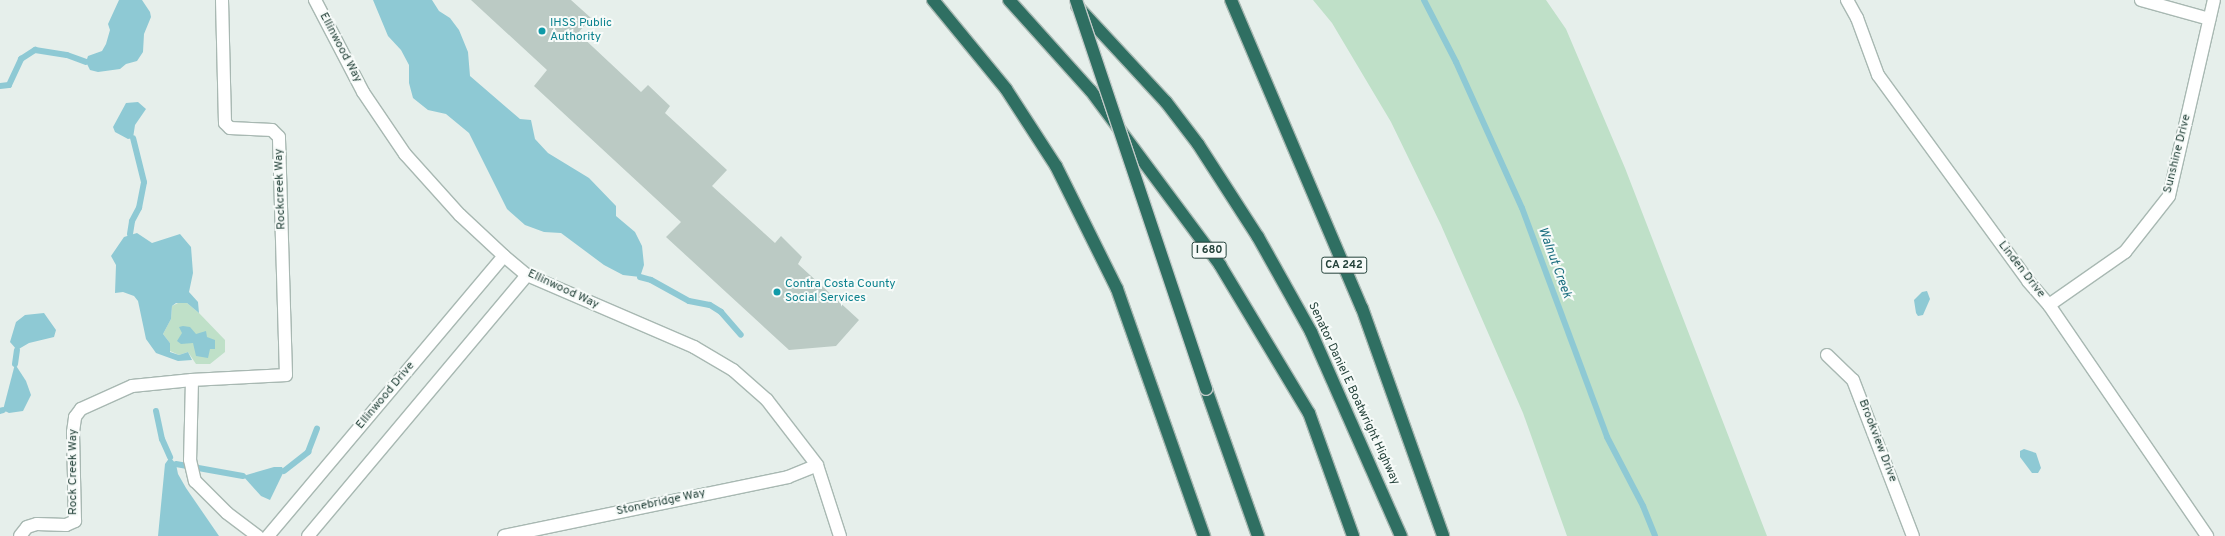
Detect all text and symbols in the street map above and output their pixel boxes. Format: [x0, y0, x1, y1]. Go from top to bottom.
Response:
street label: Ellinwood Way [315, 10, 365, 86]
place label: IHSS Public Authority [550, 17, 612, 45]
marker: IHSS Public Authority [537, 26, 547, 36]
street label: Sunshine Drive [2161, 113, 2195, 195]
street label: Rockcreek Way [272, 148, 290, 230]
water label: Walnut Creek [1534, 225, 1574, 301]
street label: Linden Drive [1994, 239, 2048, 301]
road number: I 680 [1191, 241, 1227, 259]
road number: CA 242 [1320, 256, 1368, 274]
street label: Ellinwood Way [525, 267, 601, 313]
place label: Contra Costa County Social Services [785, 278, 896, 306]
marker: Contra Costa County Social Services [772, 287, 782, 297]
street label: Senator Daniel E Boatwright Highway [1304, 300, 1402, 488]
street label: Ellinwood Drive [354, 359, 418, 433]
street label: Brookview Drive [1855, 398, 1899, 484]
street label: Rock Creek Way [67, 429, 81, 515]
street label: Stonebridge Way [615, 486, 707, 520]

